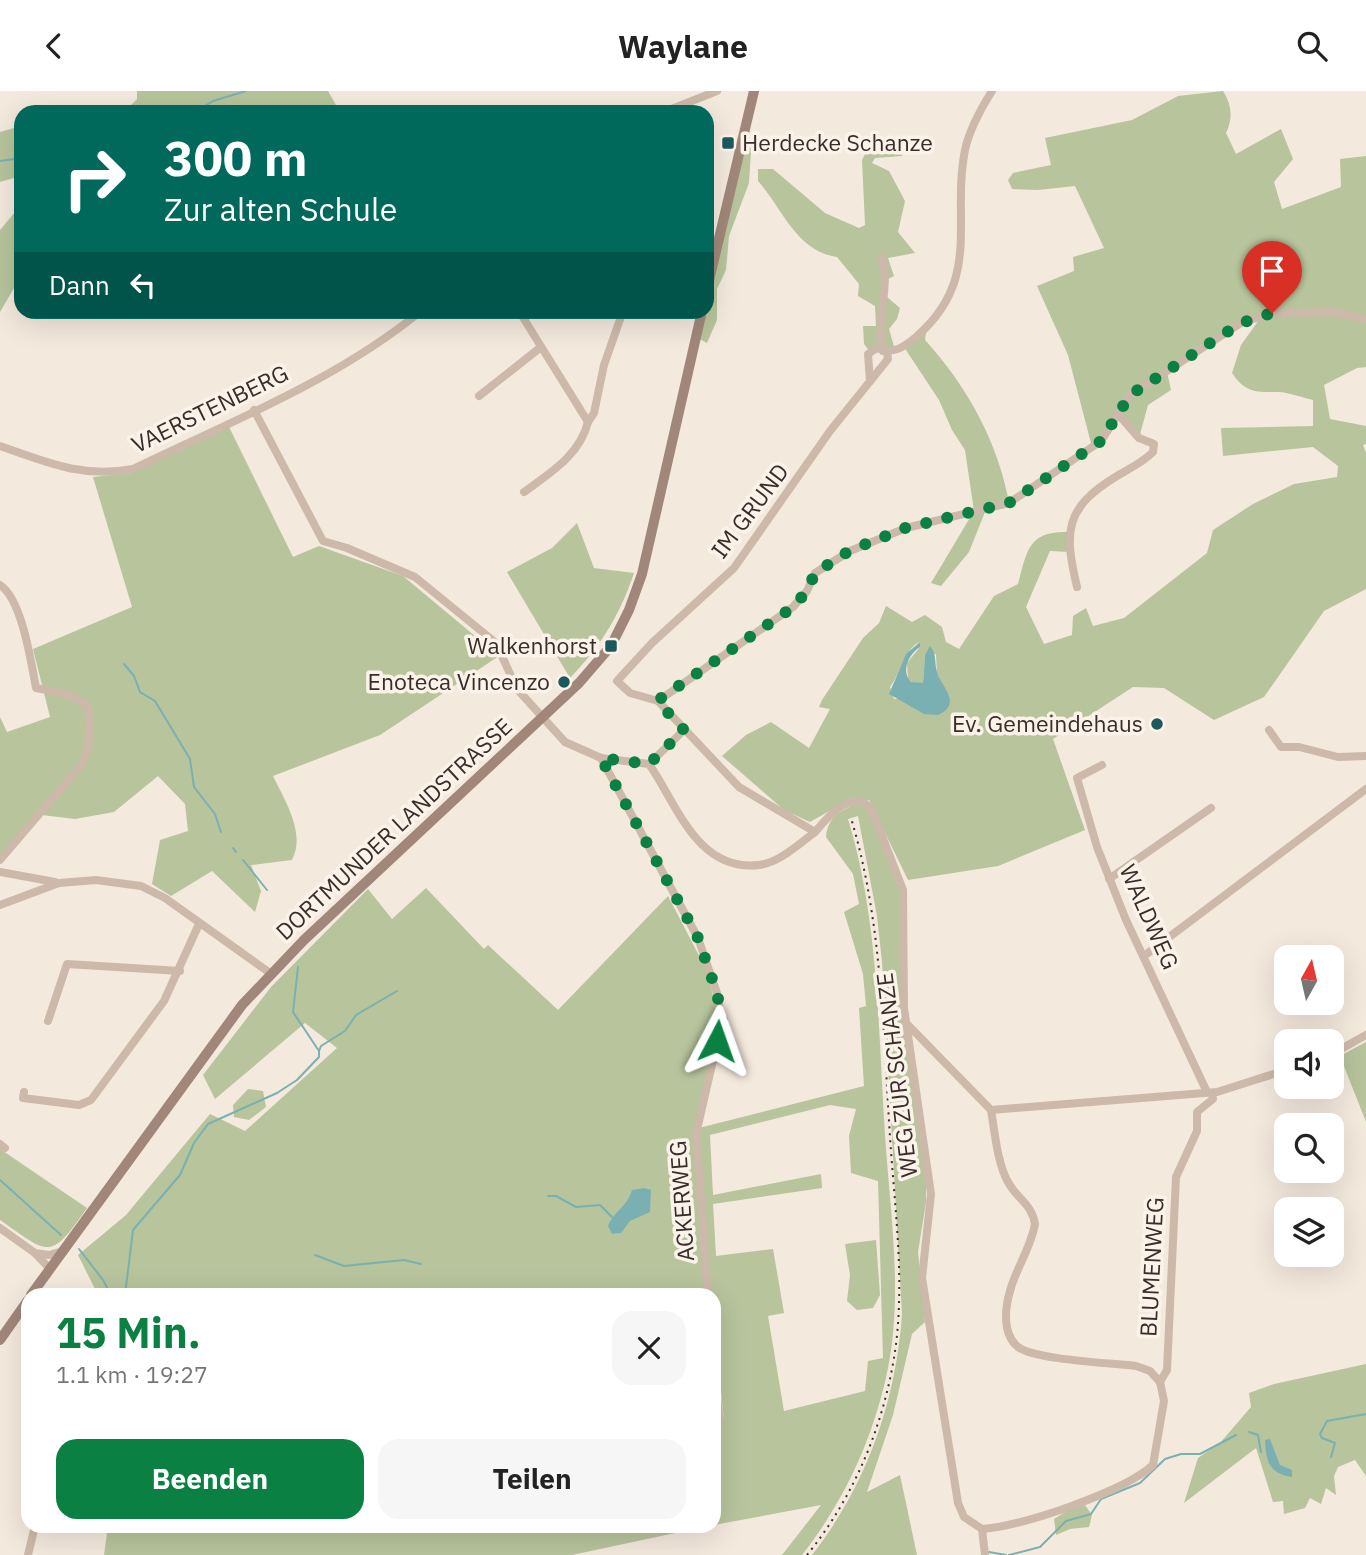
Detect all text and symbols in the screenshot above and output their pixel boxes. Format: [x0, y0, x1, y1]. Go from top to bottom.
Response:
text: Waylane [618, 25, 748, 67]
icon: back [35, 27, 73, 65]
icon: search [1293, 27, 1331, 65]
text: 300 m [164, 126, 308, 189]
place label: Herdecke Schanze [742, 127, 933, 157]
icon: right [49, 133, 140, 224]
marker: Herdecke Schanze [720, 135, 736, 151]
text: Zur alten Schule [164, 188, 397, 230]
pin [1242, 241, 1302, 313]
icon: arrive [1253, 252, 1291, 290]
icon: left [124, 266, 162, 304]
text: Dann [49, 268, 110, 302]
street label: VAERSTENBERG [126, 357, 293, 459]
street label: IM GRUND [704, 457, 795, 564]
place label: Walkenhorst [467, 630, 597, 660]
marker: Walkenhorst [603, 638, 619, 654]
place label: Enoteca Vincenzo [367, 666, 550, 696]
marker: Enoteca Vincenzo [556, 674, 572, 690]
place label: Ev. Gemeindehaus [952, 708, 1143, 738]
street label: DORTMUNDER LANDSTRASSE [269, 711, 518, 946]
marker: Ev. Gemeindehaus [1149, 716, 1165, 732]
street label: WALDWEG [1113, 859, 1186, 974]
north arrow [1274, 945, 1344, 1015]
map controls [1274, 945, 1344, 1267]
street label: WEG ZUR SCHANZE [869, 971, 923, 1179]
position arrow [680, 1004, 754, 1078]
button: sound [1274, 1029, 1344, 1099]
button: search [1274, 1113, 1344, 1183]
street label: ACKERWEG [662, 1140, 700, 1263]
street label: BLUMENWEG [1132, 1196, 1170, 1338]
button: layers [1274, 1197, 1344, 1267]
text: 15 Min. [56, 1305, 201, 1360]
button: close [612, 1311, 686, 1385]
text: 1.1 km · 19:27 [56, 1359, 208, 1389]
button: Beenden [56, 1439, 364, 1519]
button: Teilen [378, 1439, 686, 1519]

